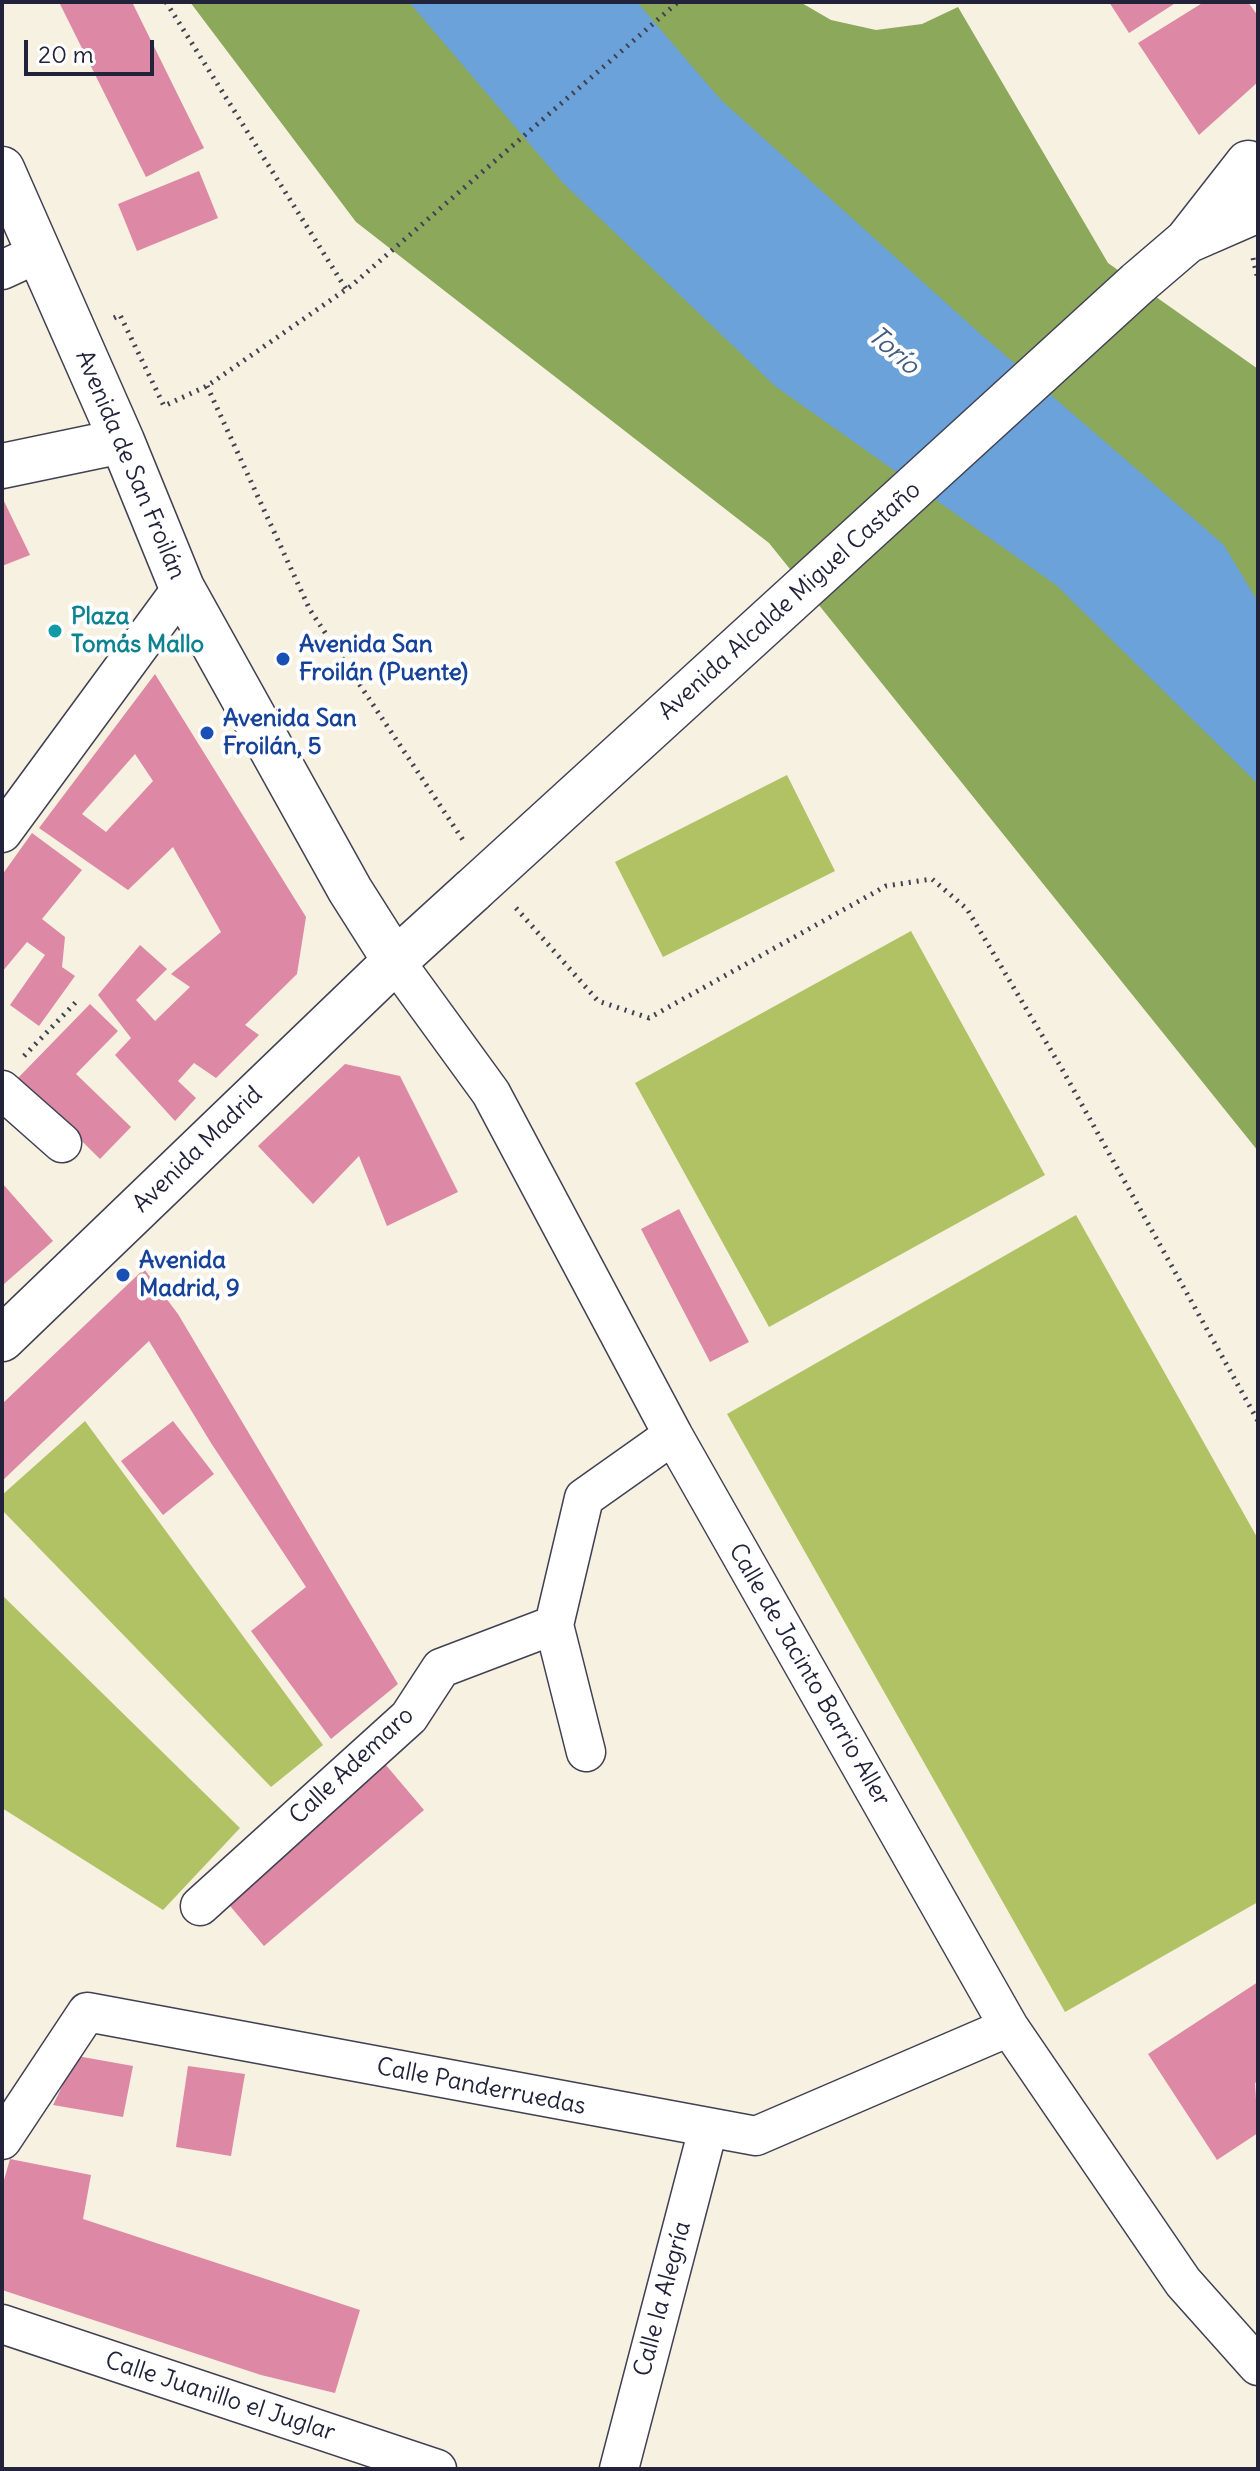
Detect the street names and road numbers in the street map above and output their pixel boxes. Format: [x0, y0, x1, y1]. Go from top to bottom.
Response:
street label: Avenida de San Froilán [69, 346, 191, 584]
street label: Avenida Alcalde Miguel Castaño [653, 476, 927, 726]
street label: Avenida Madrid [127, 1081, 269, 1219]
street label: Calle de Jacinto Barrio Aller [722, 1539, 896, 1811]
street label: Calle Ademaro [284, 1701, 420, 1831]
street label: Calle Panderruedas [374, 2053, 588, 2121]
street label: Calle la Alegría [628, 2218, 698, 2380]
street label: Calle Juanillo el Juglar [101, 2346, 339, 2448]

